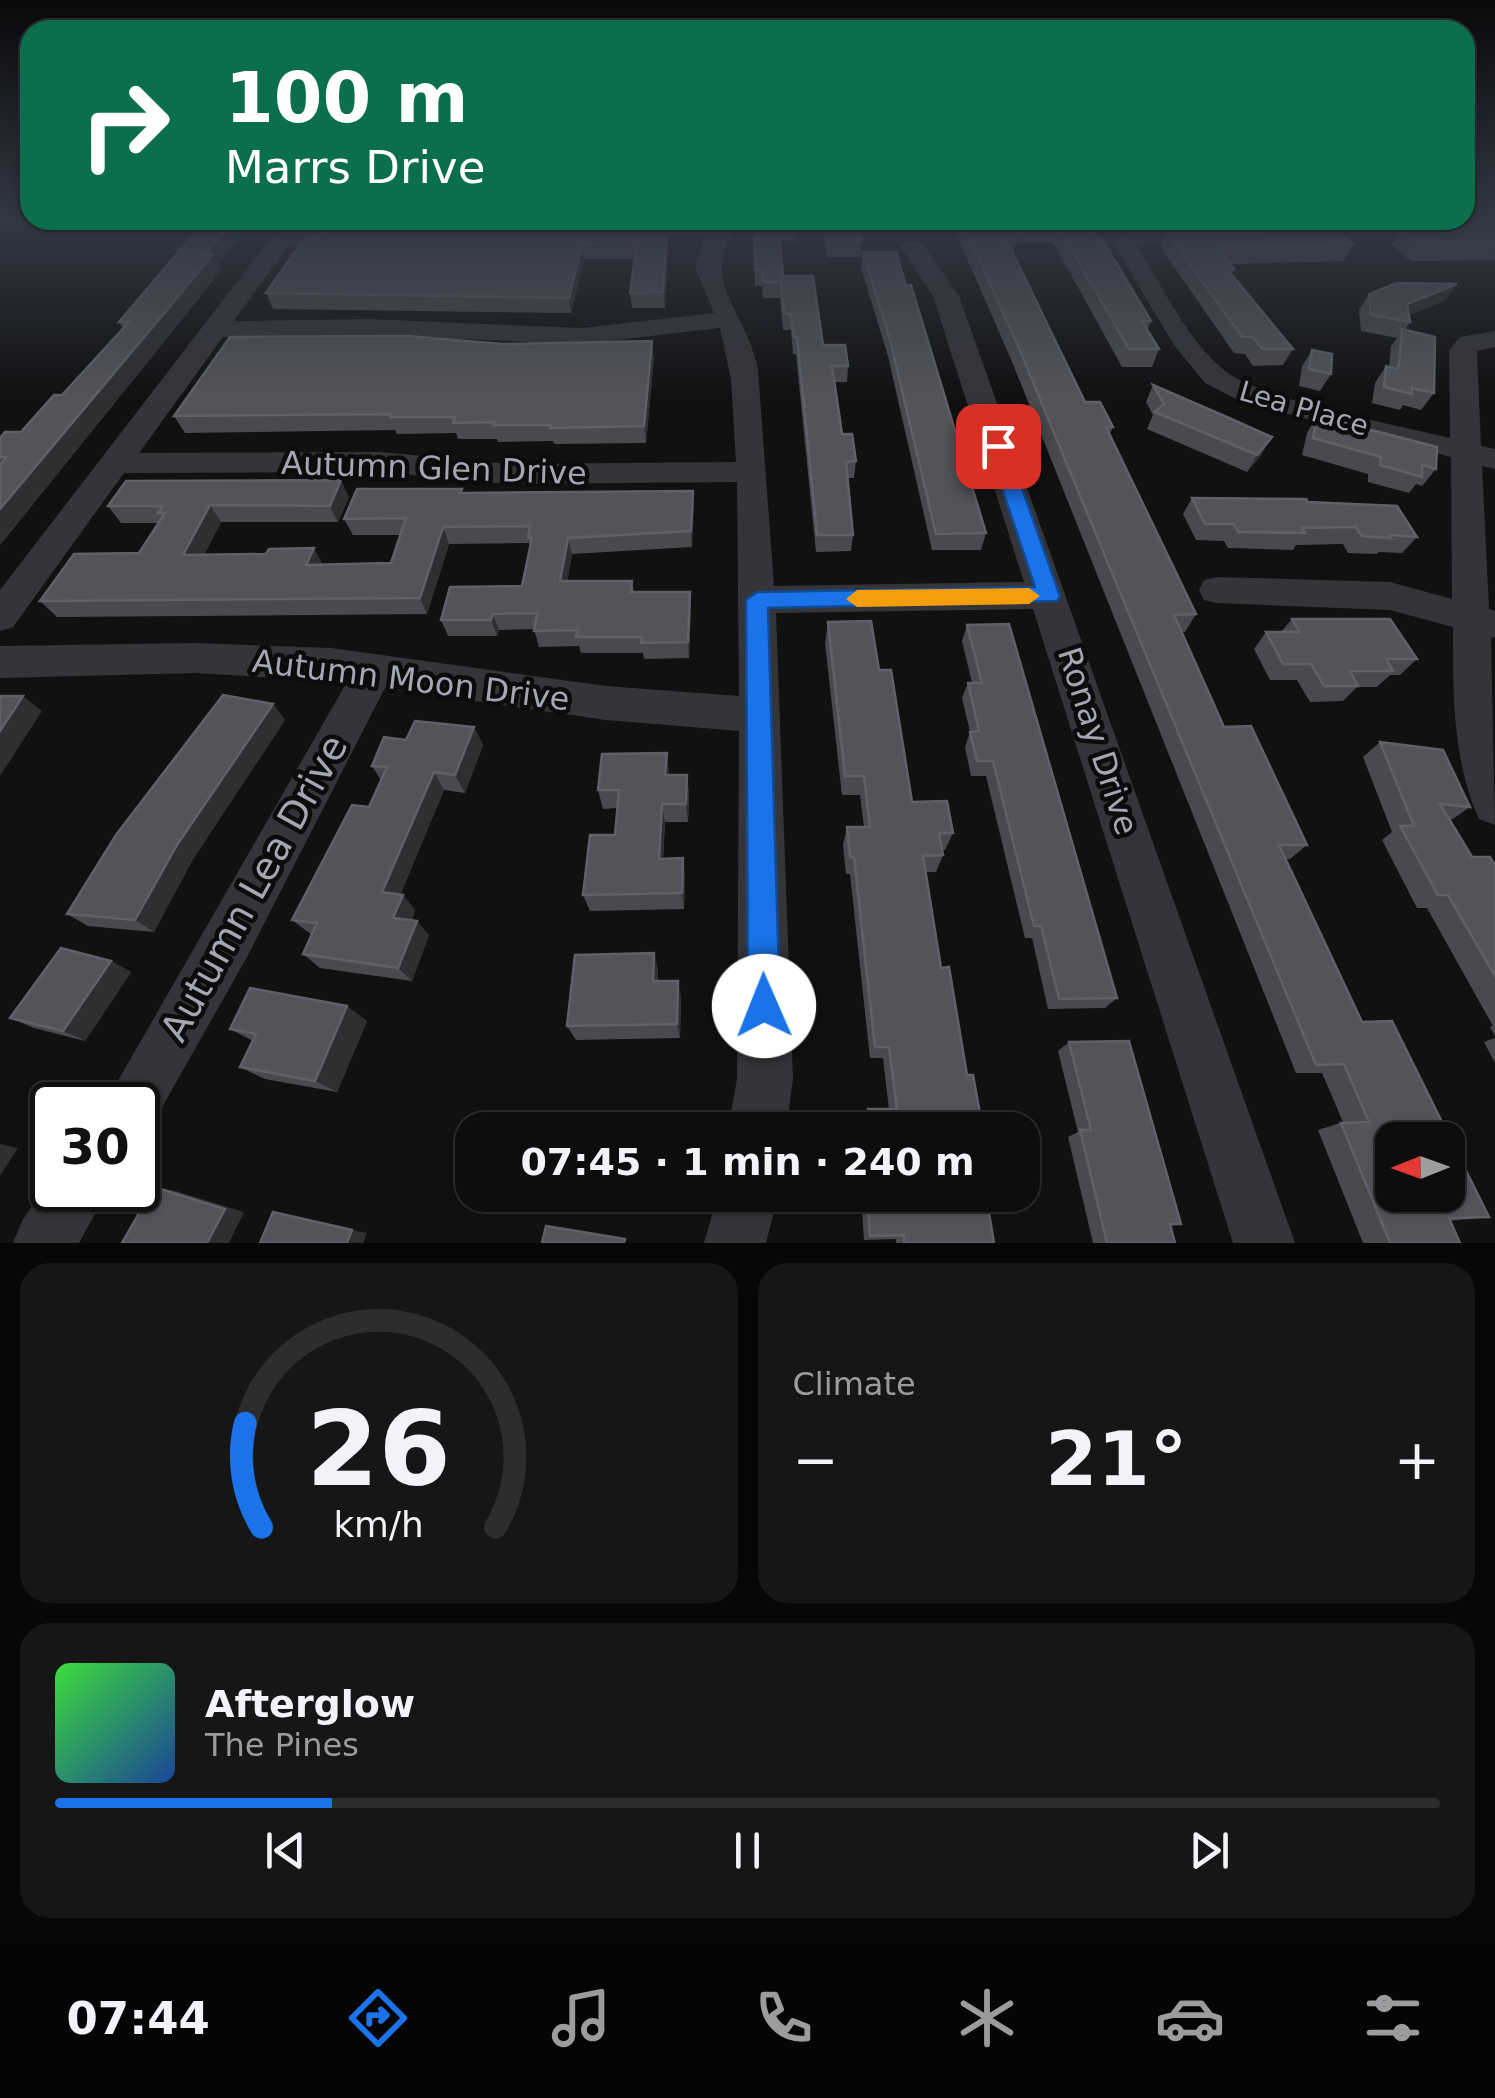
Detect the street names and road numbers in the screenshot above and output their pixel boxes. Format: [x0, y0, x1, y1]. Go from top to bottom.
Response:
street label: Lea Place [1235, 374, 1372, 443]
street label: Autumn Glen Drive [281, 444, 587, 492]
street label: Autumn Moon Drive [250, 642, 572, 718]
street label: Ronay Drive [1050, 643, 1146, 839]
street label: Autumn Lea Drive [152, 727, 356, 1049]

